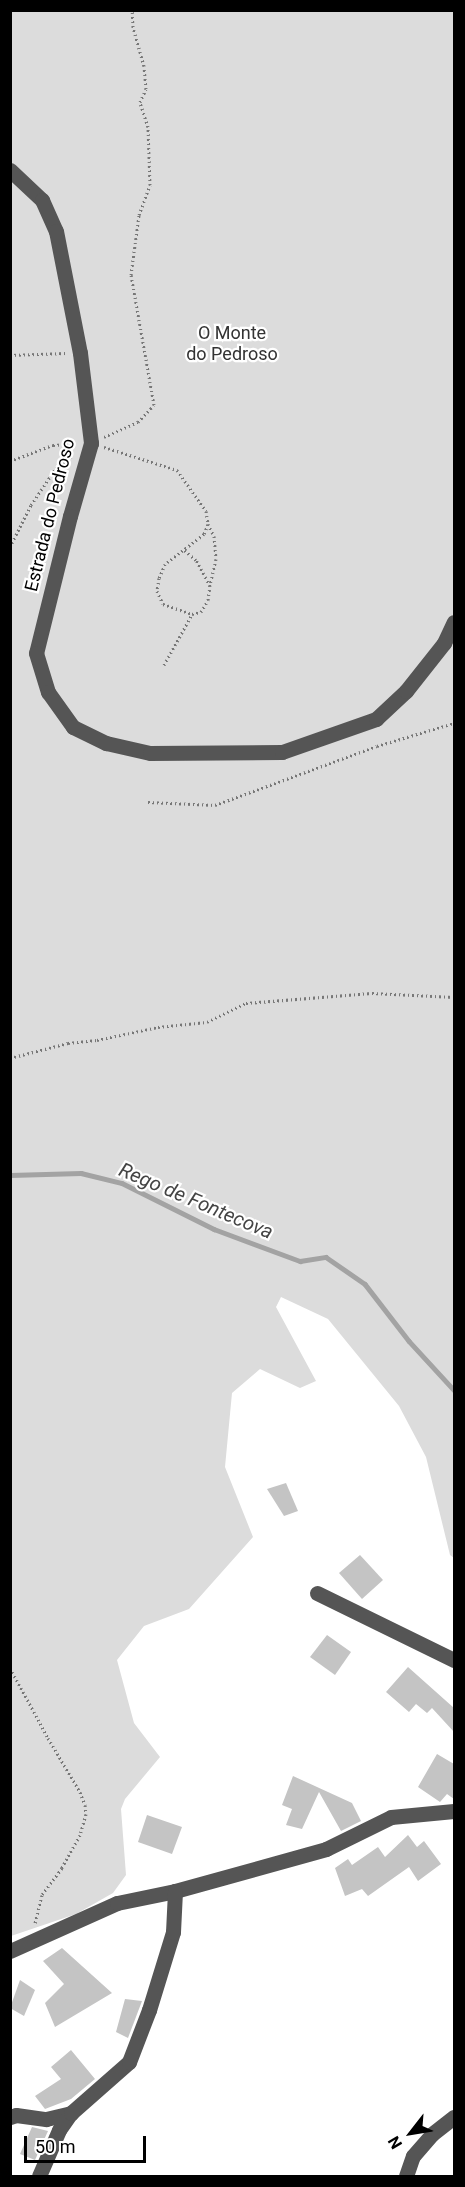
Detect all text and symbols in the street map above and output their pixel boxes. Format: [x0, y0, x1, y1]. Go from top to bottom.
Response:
park label: O Monte do Pedroso [186, 323, 278, 366]
street label: Estrada do Pedroso [21, 436, 79, 594]
water label: Rego de Fontecova [115, 1158, 277, 1244]
north arrow [381, 2103, 441, 2163]
scale bar [27, 2124, 148, 2162]
text: N [384, 2133, 406, 2152]
text: 50 m [35, 2136, 75, 2157]

